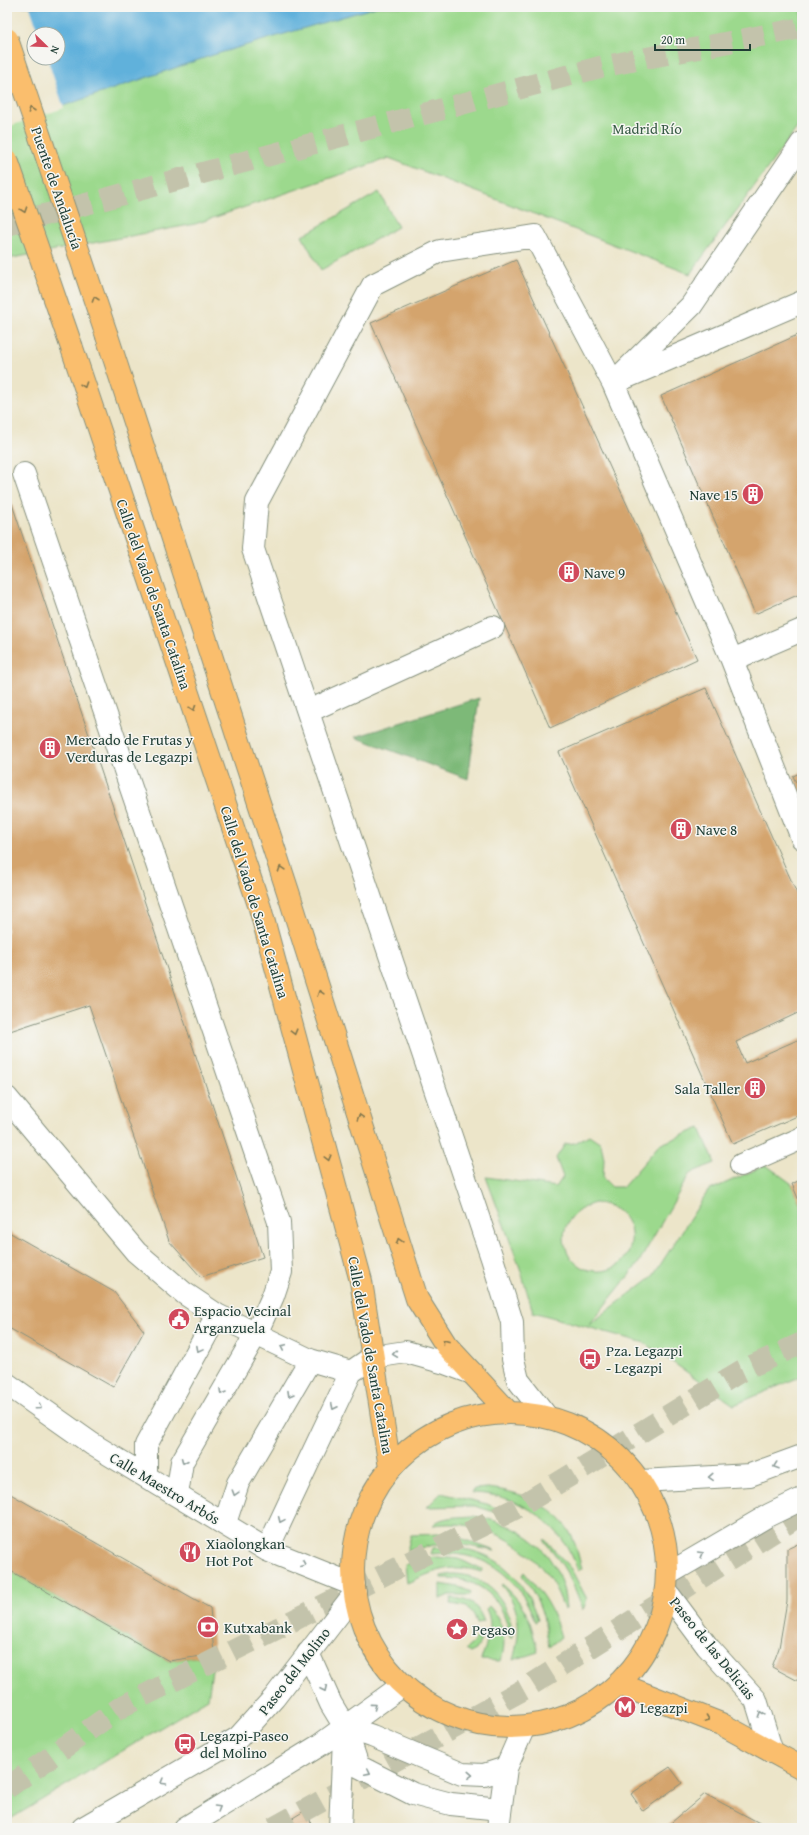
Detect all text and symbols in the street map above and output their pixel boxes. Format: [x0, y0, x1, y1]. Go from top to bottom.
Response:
north arrow [26, 26, 66, 66]
scale bar [655, 26, 750, 52]
text: 20 m [661, 31, 685, 48]
text: N [46, 43, 64, 57]
one-way arrow [27, 106, 36, 113]
park label: Madrid Río [612, 118, 682, 139]
street label: Puente de Andalucía [26, 124, 88, 252]
one-way arrow [20, 207, 28, 214]
one-way arrow [91, 296, 100, 303]
one-way arrow [79, 382, 88, 389]
building icon: Nave 15 [740, 481, 766, 507]
place label: Nave 15 [689, 484, 738, 505]
street label: Calle del Vado de Santa Catalina [112, 496, 196, 692]
building icon: Nave 9 [556, 559, 582, 585]
place label: Nave 9 [584, 562, 625, 583]
one-way arrow [188, 704, 196, 711]
place label: Mercado de Frutas y Verduras de Legazpi [66, 729, 194, 767]
building icon: Mercado de Frutas y Verduras de Legazpi [37, 735, 63, 761]
street label: Calle del Vado de Santa Catalina [216, 803, 294, 1001]
building icon: Nave 8 [668, 816, 694, 842]
place label: Nave 8 [696, 819, 737, 840]
one-way arrow [277, 866, 286, 873]
one-way arrow [316, 990, 325, 997]
one-way arrow [289, 1028, 298, 1035]
building icon: Sala Taller [742, 1075, 768, 1101]
place label: Sala Taller [674, 1078, 740, 1099]
one-way arrow [356, 1114, 364, 1121]
one-way arrow [323, 1154, 332, 1161]
one-way arrow [395, 1238, 404, 1245]
street label: Calle del Vado de Santa Catalina [343, 1255, 399, 1455]
place label: Espacio Vecinal Arganzuela [194, 1300, 291, 1338]
public building icon: Espacio Vecinal Arganzuela [166, 1306, 192, 1332]
one-way arrow [443, 1340, 450, 1347]
place label: Pza. Legazpi - Legazpi [606, 1340, 682, 1378]
one-way arrow [279, 1344, 287, 1352]
one-way arrow [196, 1345, 204, 1353]
bus stop icon: Pza. Legazpi - Legazpi [577, 1346, 603, 1372]
one-way arrow [392, 1349, 398, 1358]
one-way arrow [219, 1388, 226, 1395]
one-way arrow [287, 1389, 294, 1397]
one-way arrow [35, 1402, 42, 1410]
one-way arrow [331, 1403, 339, 1410]
street label: Calle Maestro Arbós [106, 1447, 224, 1529]
one-way arrow [180, 1457, 188, 1464]
one-way arrow [773, 1461, 780, 1470]
one-way arrow [708, 1472, 714, 1481]
one-way arrow [231, 1489, 240, 1496]
one-way arrow [277, 1516, 285, 1523]
place label: Xiaolongkan Hot Pot [206, 1533, 286, 1571]
restaurant icon: Xiaolongkan Hot Pot [177, 1539, 203, 1565]
one-way arrow [697, 1552, 704, 1559]
one-way arrow [299, 1560, 306, 1568]
street label: Paseo de las Delicias [665, 1592, 761, 1704]
bank icon: Kutxabank [195, 1614, 221, 1640]
place icon: Pegaso [444, 1616, 470, 1642]
place label: Kutxabank [224, 1617, 292, 1638]
place label: Pegaso [472, 1619, 516, 1640]
street label: Paseo del Molino [253, 1622, 335, 1719]
one-way arrow [319, 1685, 327, 1692]
metro station icon: Legazpi [612, 1694, 638, 1720]
place label: Legazpi [640, 1697, 688, 1718]
one-way arrow [370, 1703, 377, 1711]
one-way arrow [757, 1711, 766, 1718]
one-way arrow [704, 1714, 711, 1723]
place label: Legazpi-Paseo del Molino [200, 1725, 289, 1763]
bus stop icon: Legazpi-Paseo del Molino [172, 1731, 198, 1757]
one-way arrow [364, 1767, 372, 1774]
one-way arrow [467, 1770, 473, 1779]
one-way arrow [160, 1778, 167, 1785]
one-way arrow [214, 1805, 221, 1813]

